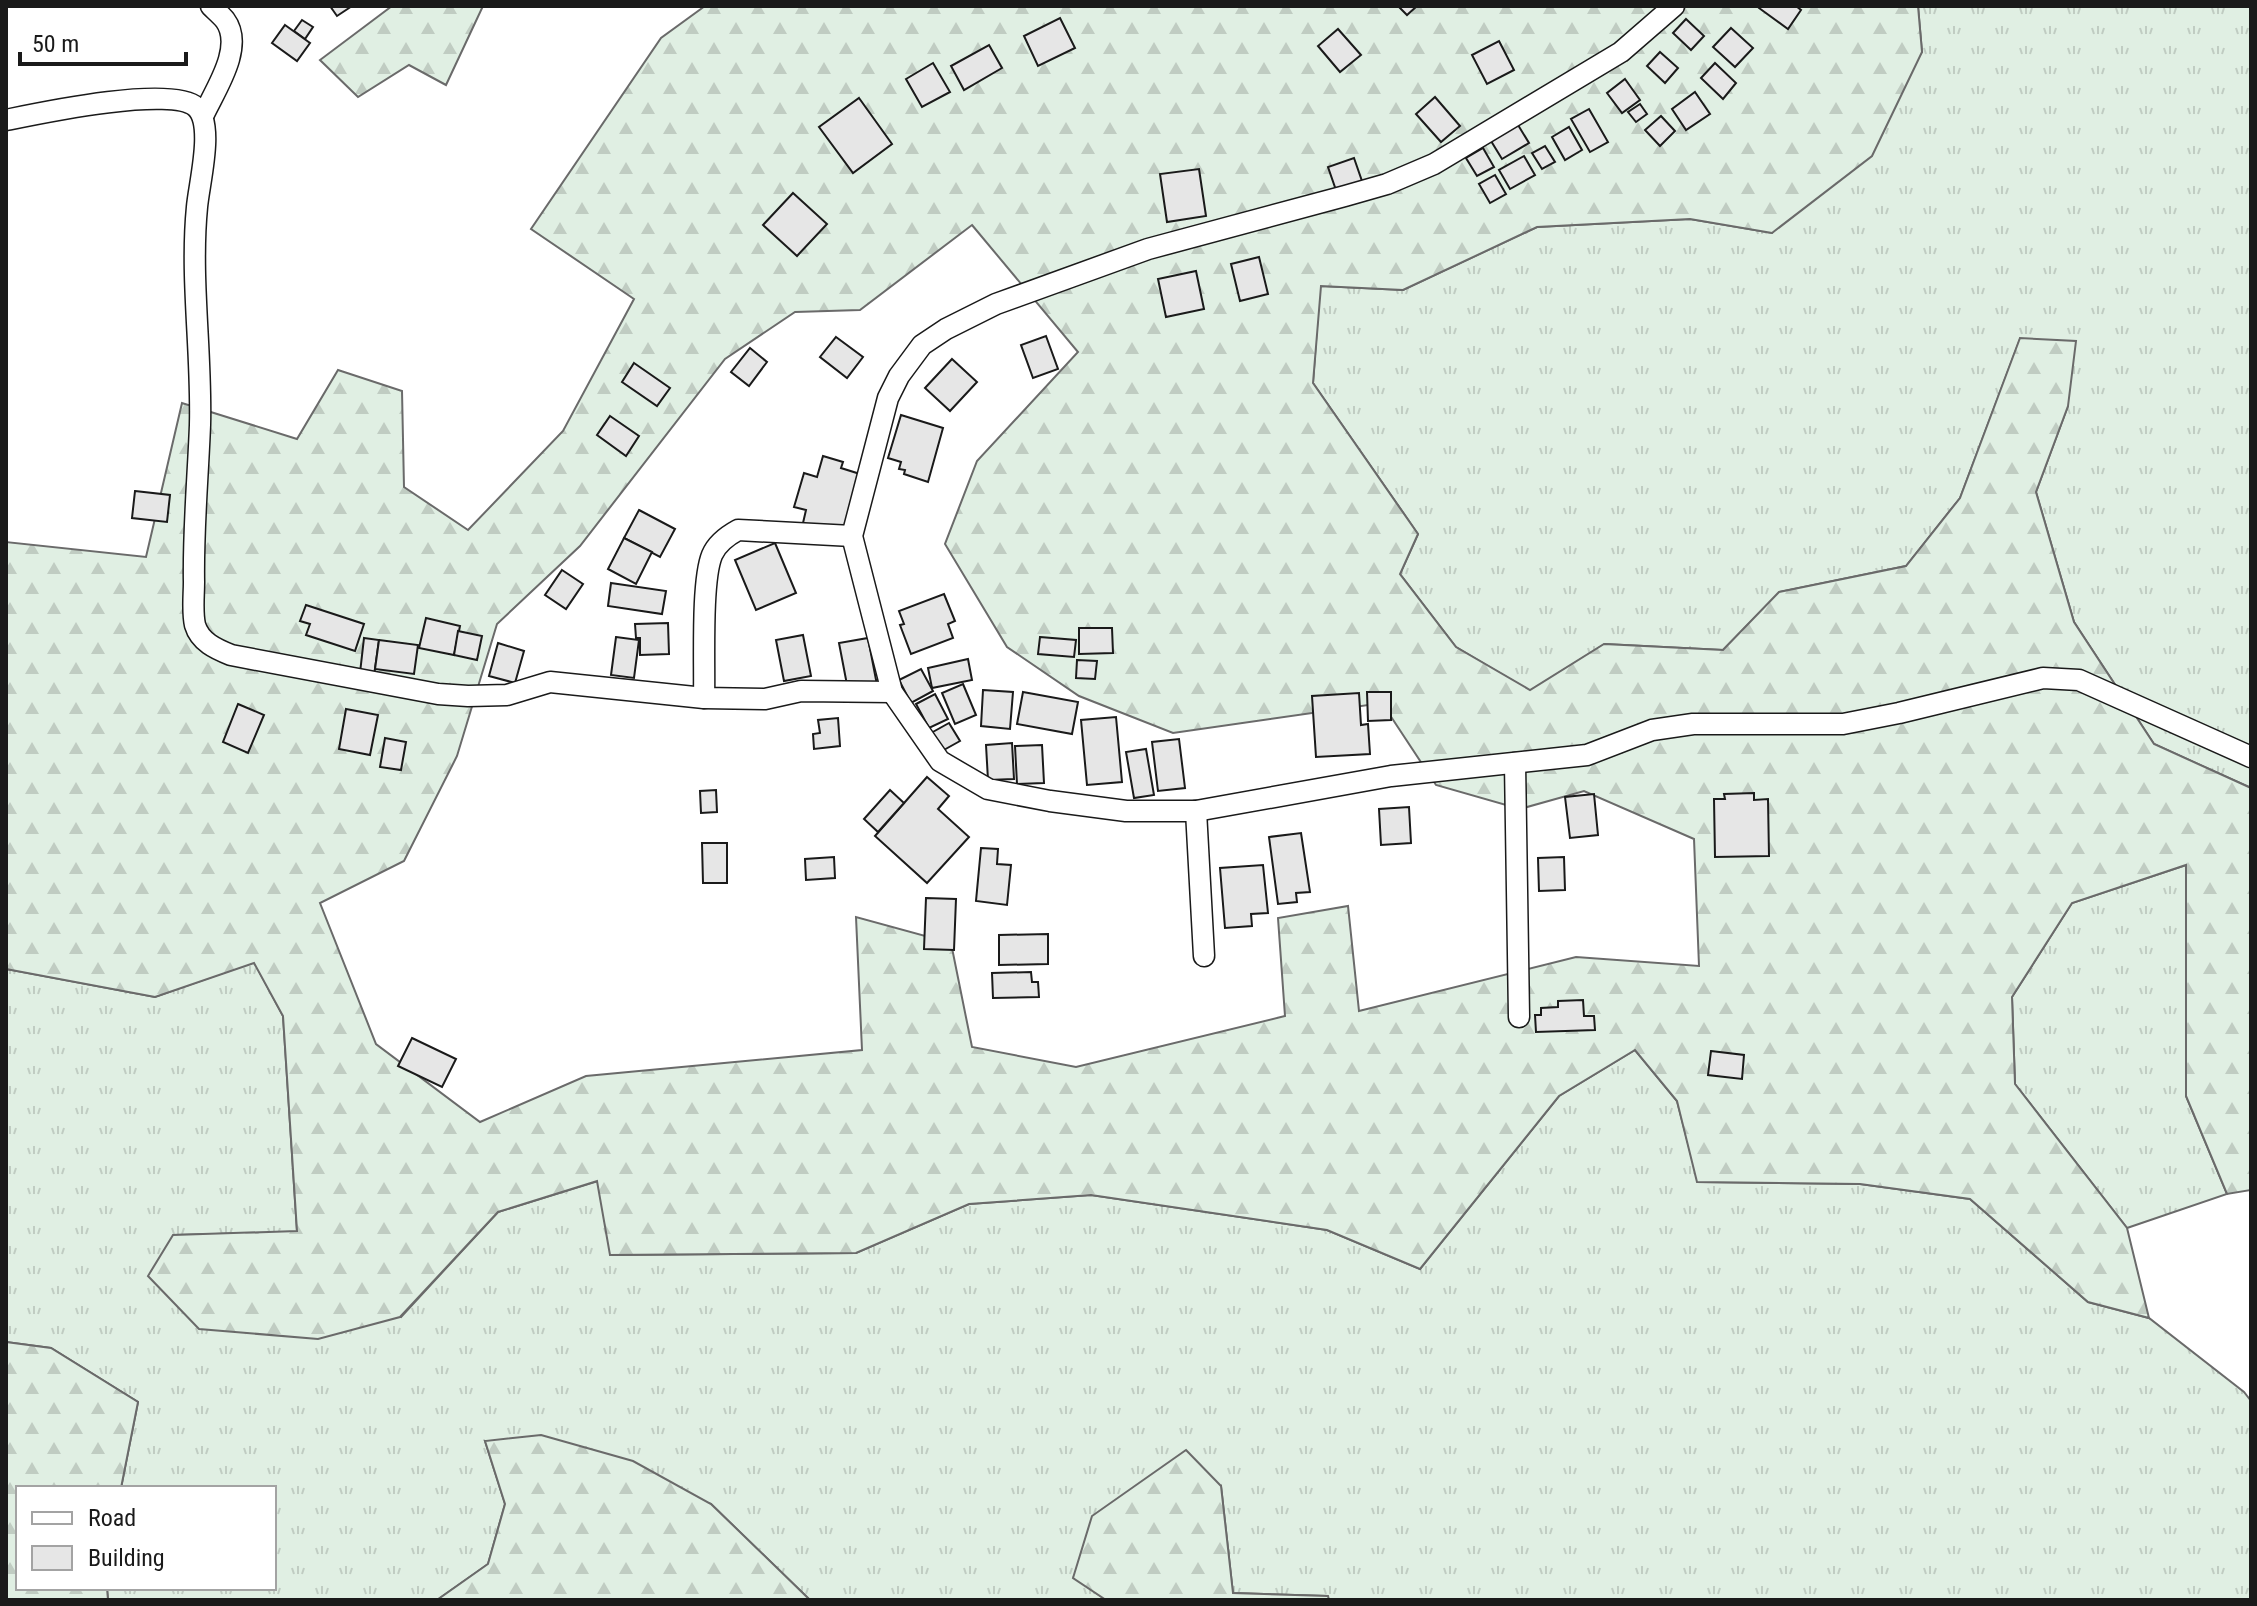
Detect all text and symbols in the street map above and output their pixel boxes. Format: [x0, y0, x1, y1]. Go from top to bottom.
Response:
scale bar [20, 16, 186, 66]
text: 50 m [32, 30, 79, 58]
legend [16, 1486, 276, 1590]
text: Road [88, 1504, 136, 1532]
text: Building [88, 1544, 165, 1572]

